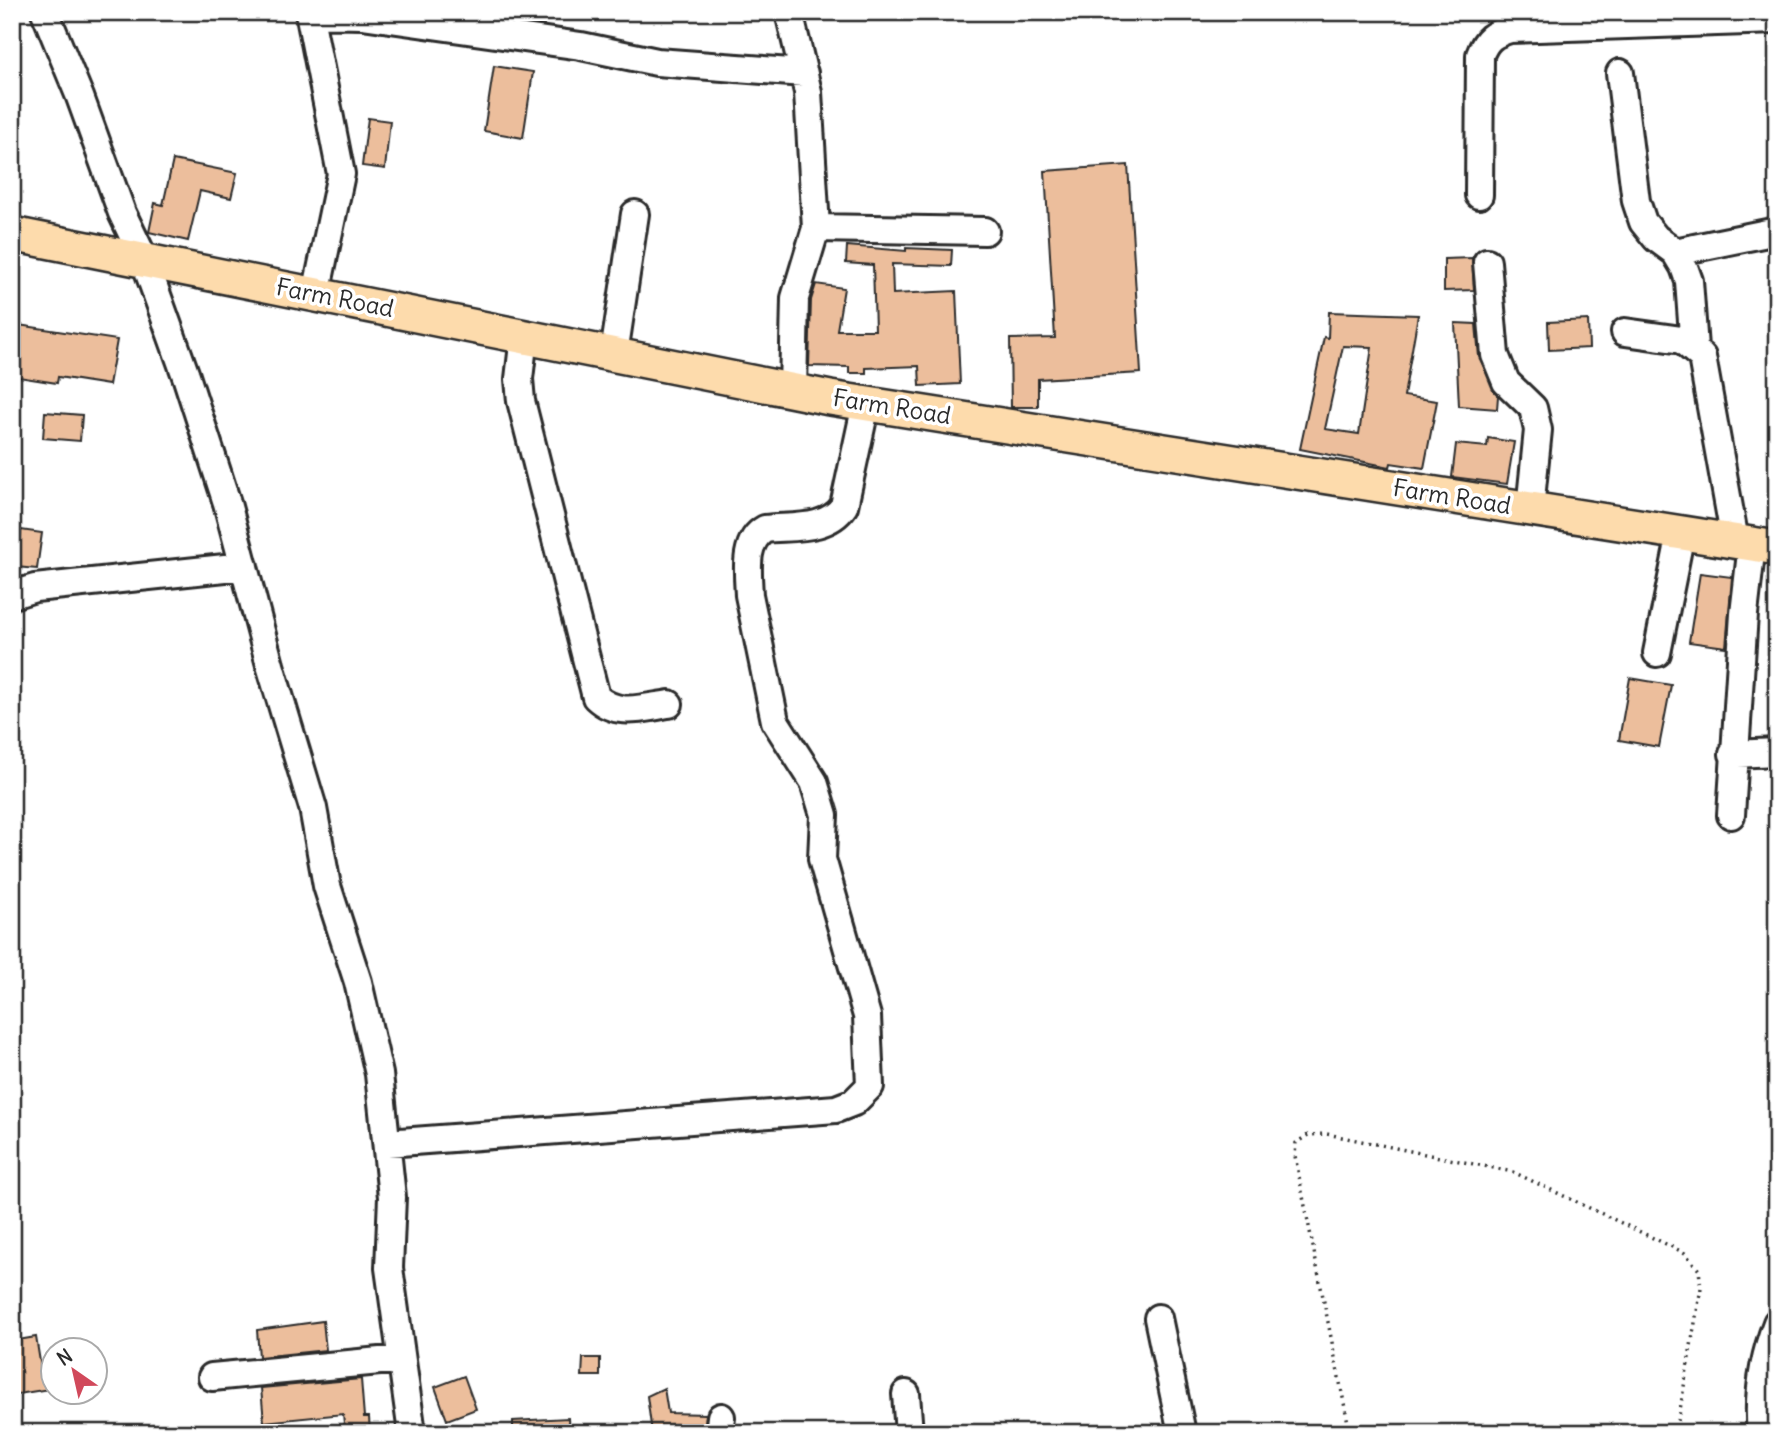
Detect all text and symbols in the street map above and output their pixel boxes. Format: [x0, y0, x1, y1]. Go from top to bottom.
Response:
street label: Farm Road [274, 271, 396, 323]
street label: Farm Road [831, 382, 953, 430]
street label: Farm Road [1391, 472, 1513, 520]
north arrow [38, 1336, 108, 1406]
text: N [52, 1343, 77, 1371]

